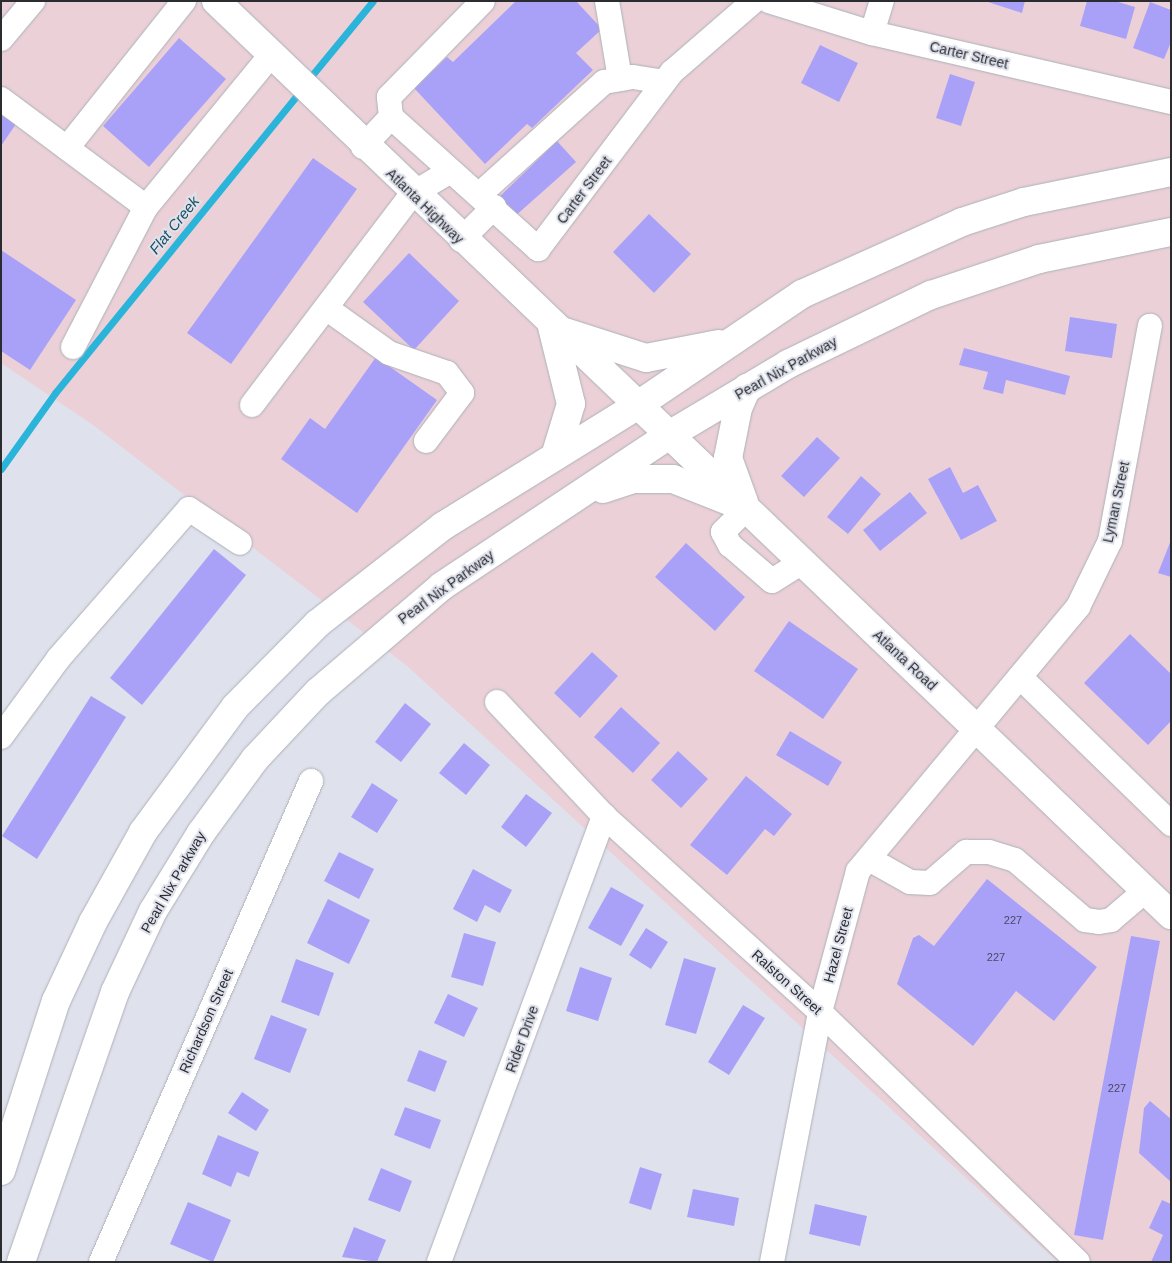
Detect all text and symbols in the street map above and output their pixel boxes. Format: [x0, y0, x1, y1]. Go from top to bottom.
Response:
street label: Carter Street [928, 38, 1010, 72]
street label: Carter Street [553, 153, 615, 227]
street label: Atlanta Highway [383, 165, 467, 247]
water label: Flat Creek [145, 192, 203, 258]
street label: Pearl Nix Parkway [732, 333, 840, 403]
street label: Lyman Street [1099, 460, 1133, 544]
street label: Pearl Nix Parkway [395, 547, 497, 627]
street label: Atlanta Road [870, 626, 940, 694]
street label: Pearl Nix Parkway [137, 828, 209, 936]
street label: Hazel Street [820, 906, 856, 984]
house number: 227 [1004, 913, 1022, 927]
street label: Ralston Street [748, 946, 826, 1018]
house number: 227 [987, 950, 1005, 964]
street label: Richardson Street [176, 966, 236, 1076]
street label: Rider Drive [502, 1003, 542, 1075]
house number: 227 [1108, 1081, 1126, 1095]

